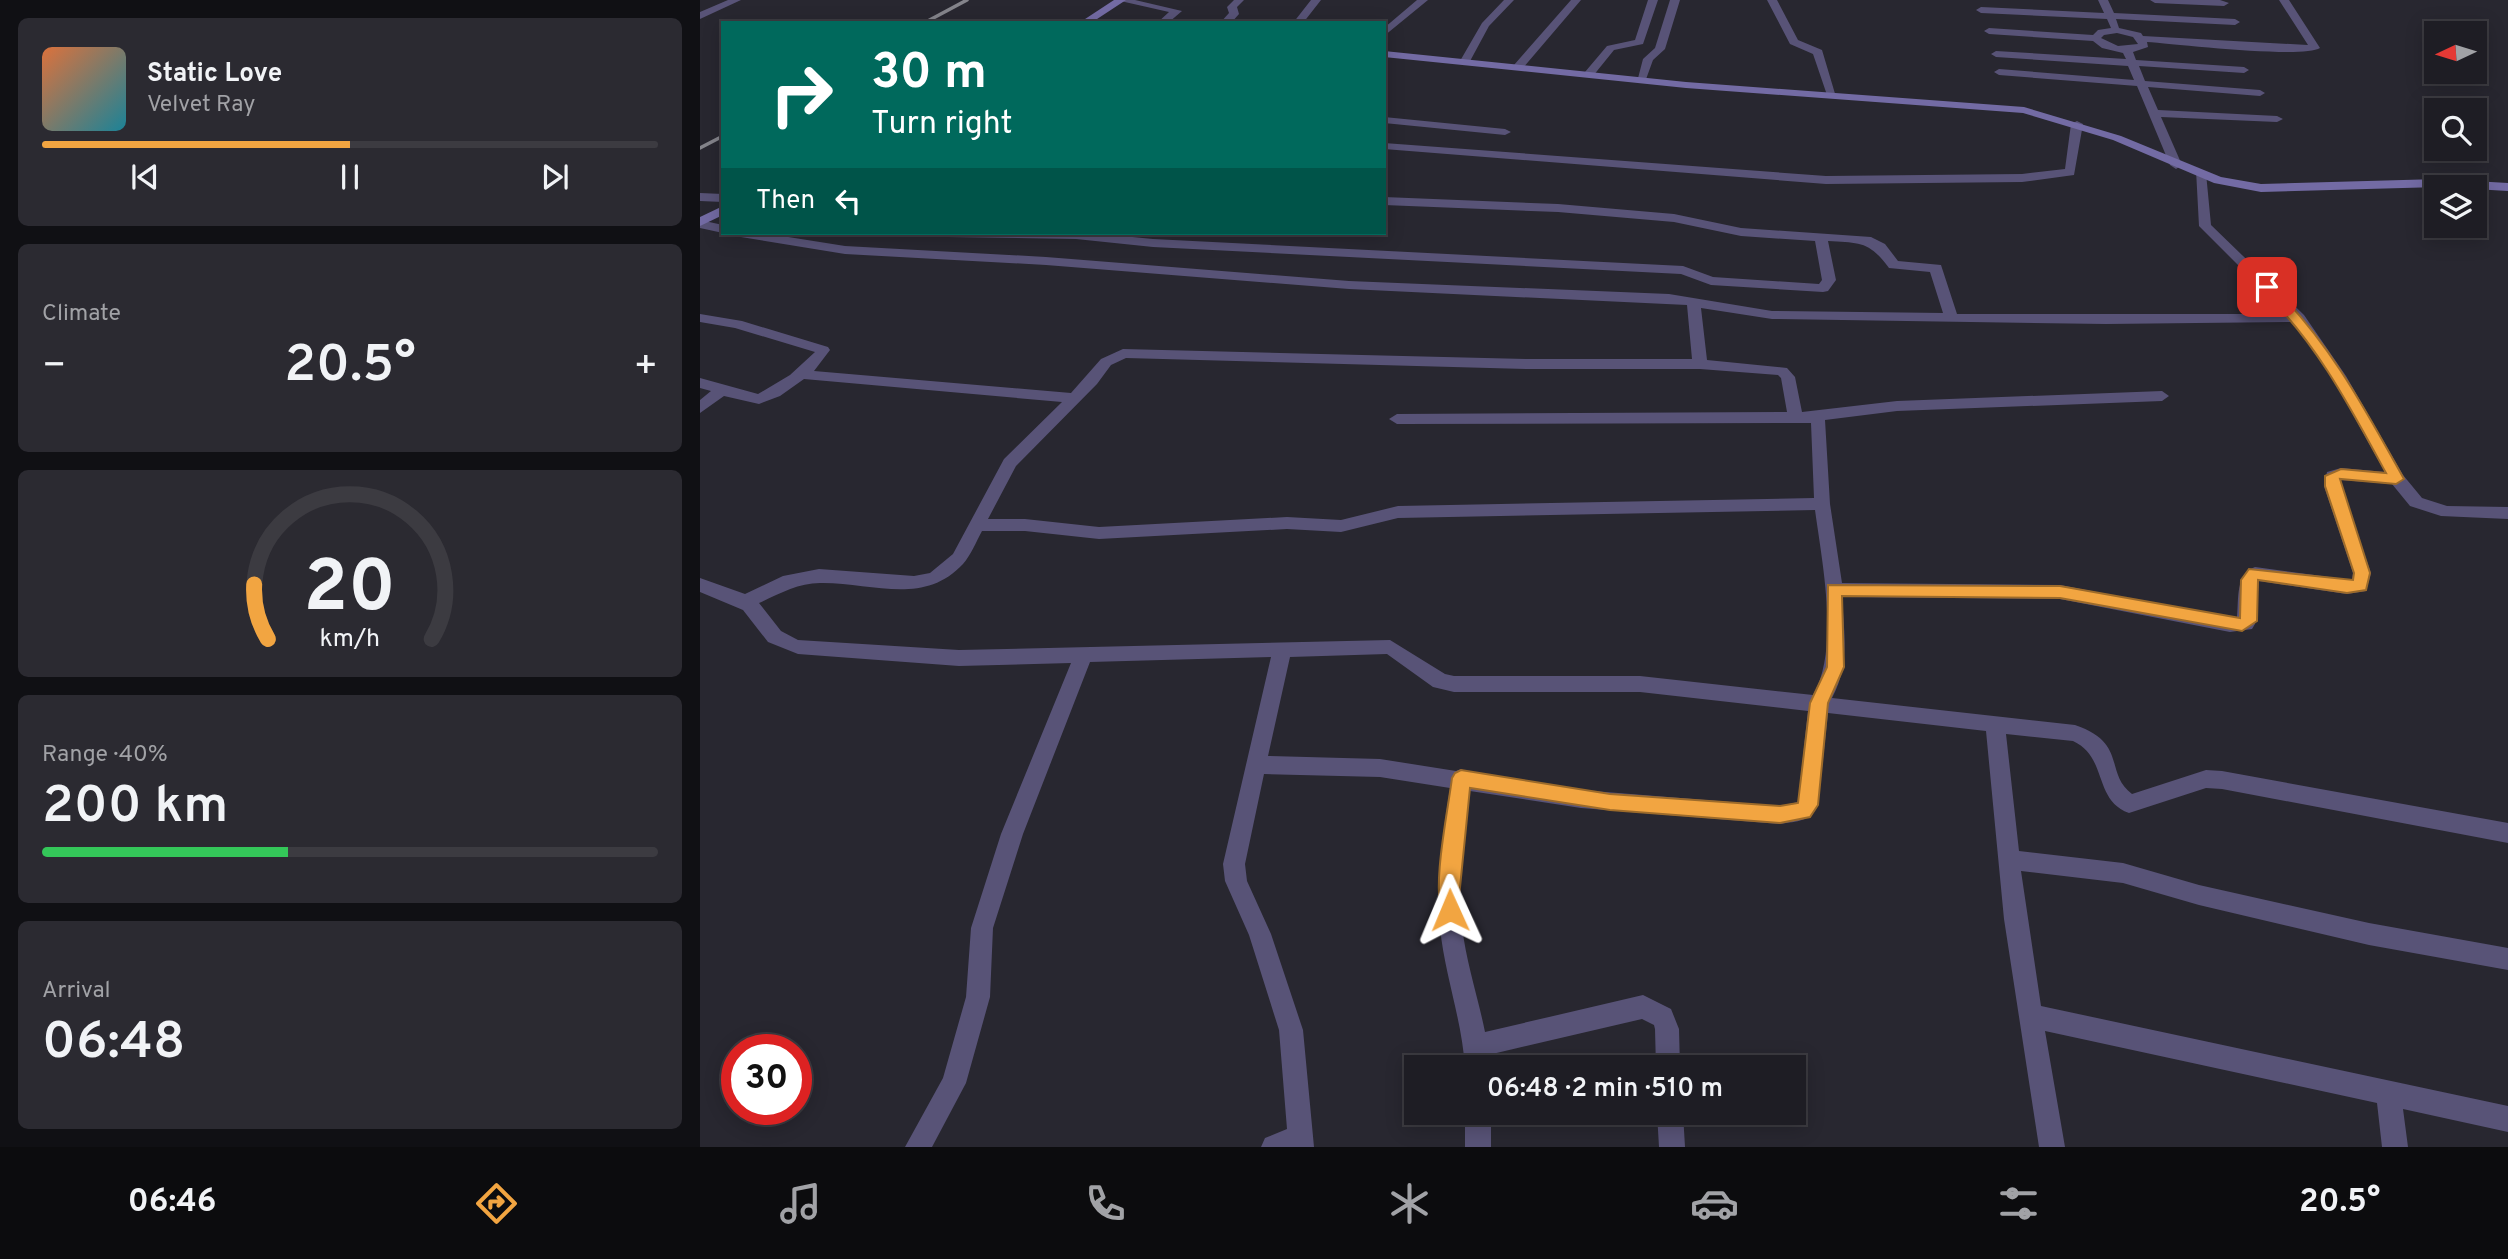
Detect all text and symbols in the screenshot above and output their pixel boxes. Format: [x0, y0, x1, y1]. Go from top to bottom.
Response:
north arrow [2424, 21, 2487, 84]
map controls [2424, 21, 2487, 238]
text: 30 m [871, 44, 987, 106]
icon: right [756, 49, 847, 140]
text: Static Love [147, 58, 282, 91]
text: Velvet Ray [147, 91, 255, 120]
button: search [2424, 98, 2487, 161]
text: Turn right [871, 105, 1013, 145]
icon: previous [126, 158, 164, 196]
icon: pause [331, 158, 369, 196]
icon: next [536, 158, 574, 196]
button: layers [2424, 175, 2487, 238]
icon: left [829, 182, 867, 220]
text: Then [756, 185, 815, 218]
pin [2237, 257, 2297, 317]
icon: arrive [2248, 268, 2286, 306]
text: Climate [42, 300, 121, 329]
text: 20.5° [284, 334, 416, 400]
text: − [42, 343, 67, 392]
text: + [633, 343, 658, 392]
text: 20 [304, 546, 396, 638]
text: km/h [320, 624, 380, 656]
text: Range · 40% [42, 741, 168, 770]
text: 200 km [42, 775, 228, 841]
position arrow [1413, 873, 1487, 947]
text: Arrival [42, 977, 111, 1006]
text: 06:48 [42, 1011, 185, 1077]
speed limit sign: 30 [721, 1034, 812, 1125]
text: 06:48 · 2 min · 510 m [1487, 1073, 1723, 1106]
icon: directions [472, 1179, 521, 1228]
icon: music [776, 1179, 825, 1228]
icon: phone [1081, 1179, 1130, 1228]
icon: climate [1385, 1179, 1434, 1228]
icon: car [1690, 1179, 1739, 1228]
icon: filters [1994, 1179, 2043, 1228]
text: 06:46 [128, 1183, 216, 1223]
text: 20.5° [2299, 1183, 2380, 1223]

